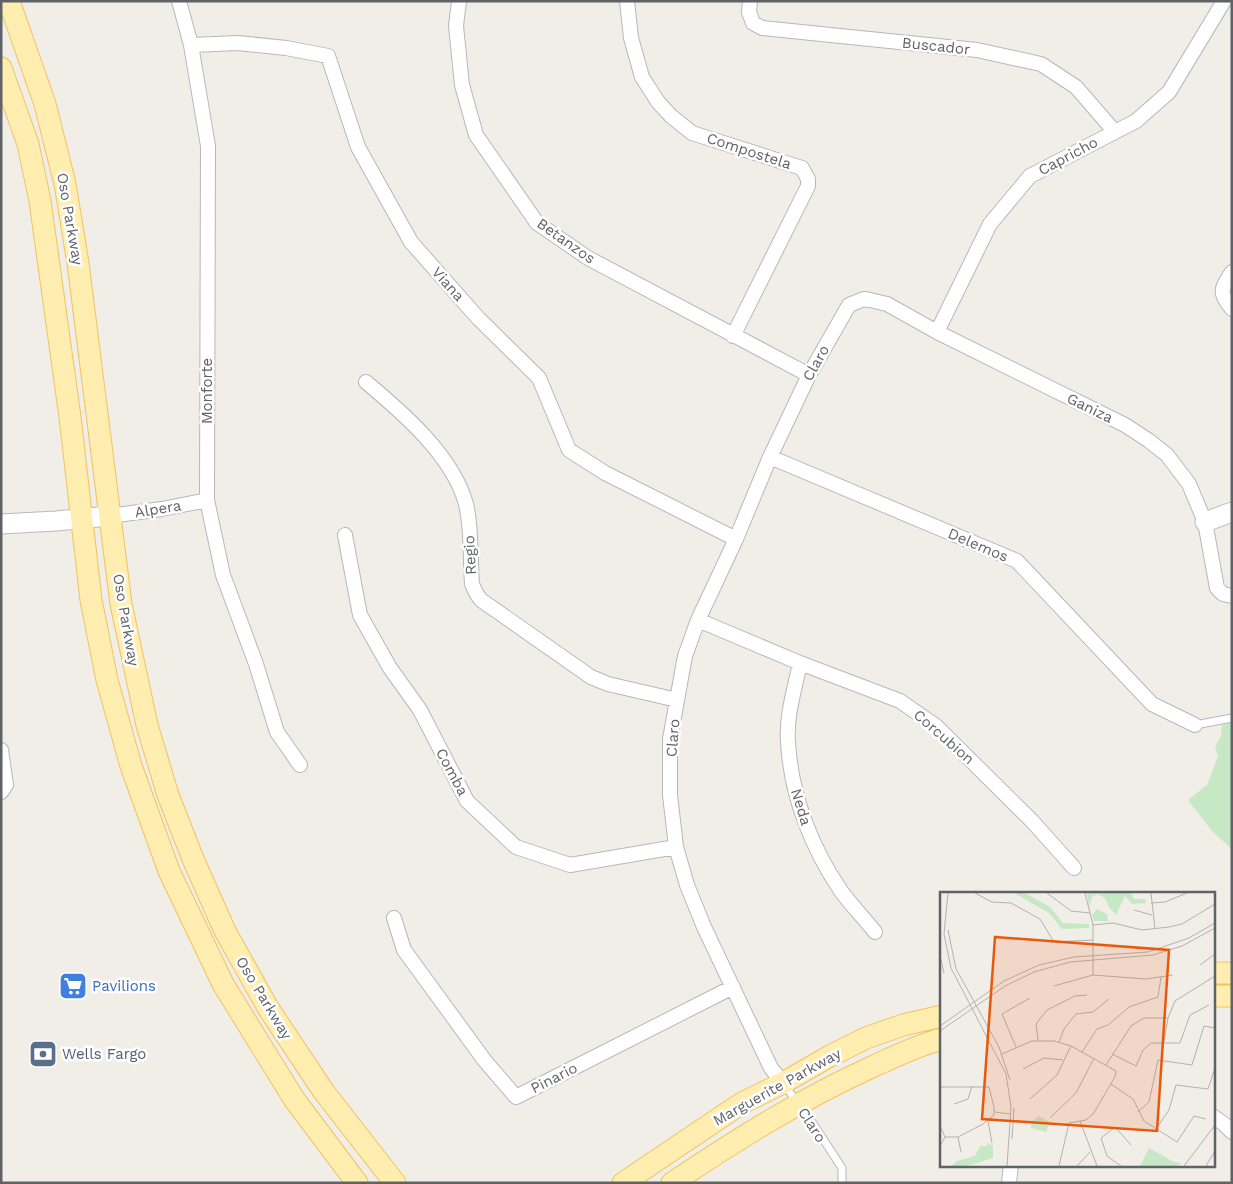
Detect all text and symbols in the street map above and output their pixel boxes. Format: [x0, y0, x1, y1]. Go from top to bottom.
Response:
street label: Buscador [901, 33, 971, 59]
street label: Compostela [704, 129, 794, 173]
street label: Capricho [1035, 133, 1101, 179]
street label: Oso Parkway [53, 171, 87, 267]
street label: Betanzos [533, 214, 599, 268]
street label: Viana [428, 263, 468, 305]
street label: Claro [799, 342, 833, 384]
street label: Monforte [198, 358, 216, 424]
street label: Ganiza [1064, 389, 1116, 427]
street label: Alpera [133, 496, 183, 522]
street label: Delemos [945, 524, 1011, 566]
street label: Regio [460, 535, 480, 575]
street label: Oso Parkway [109, 572, 143, 668]
street label: Corcubion [910, 706, 978, 768]
street label: Claro [662, 718, 684, 758]
street label: Comba [432, 745, 472, 799]
street label: Neda [787, 786, 815, 828]
inset map [940, 892, 1216, 1166]
street label: Oso Parkway [232, 953, 296, 1043]
supermarket icon: Pavilions [58, 971, 88, 1001]
place label: Pavilions [92, 977, 156, 995]
bank icon: Wells Fargo [28, 1039, 58, 1069]
street label: Marguerite Parkway [710, 1044, 844, 1130]
place label: Wells Fargo [62, 1045, 146, 1063]
street label: Pinario [528, 1059, 580, 1097]
street label: Claro [794, 1104, 830, 1146]

